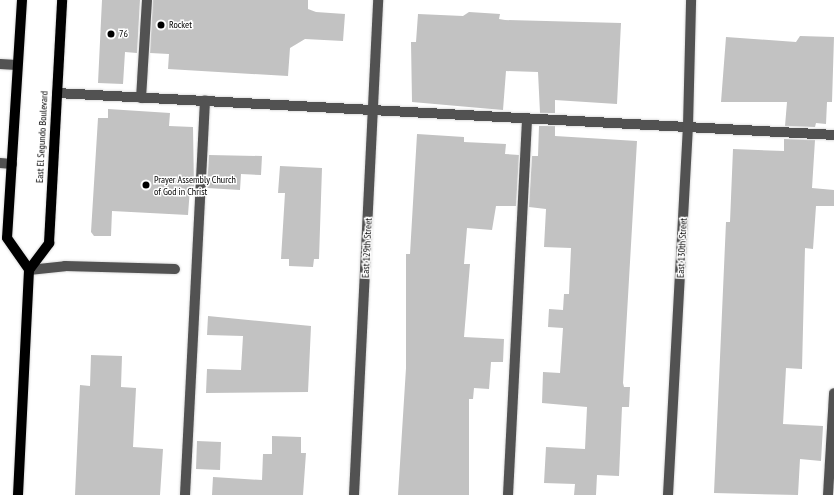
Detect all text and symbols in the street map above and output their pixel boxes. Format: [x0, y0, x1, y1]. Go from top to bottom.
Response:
place label: Rocket [169, 19, 192, 31]
marker: Rocket [156, 20, 166, 30]
place label: 76 [119, 28, 128, 40]
marker: 76 [106, 29, 116, 39]
street label: East El Segundo Boulevard [34, 91, 50, 183]
place label: Prayer Assembly Church of God in Christ [154, 173, 236, 196]
marker: Prayer Assembly Church of God in Christ [141, 180, 151, 190]
street label: East 129th Street [359, 218, 375, 278]
street label: East 130th Street [674, 218, 690, 278]

